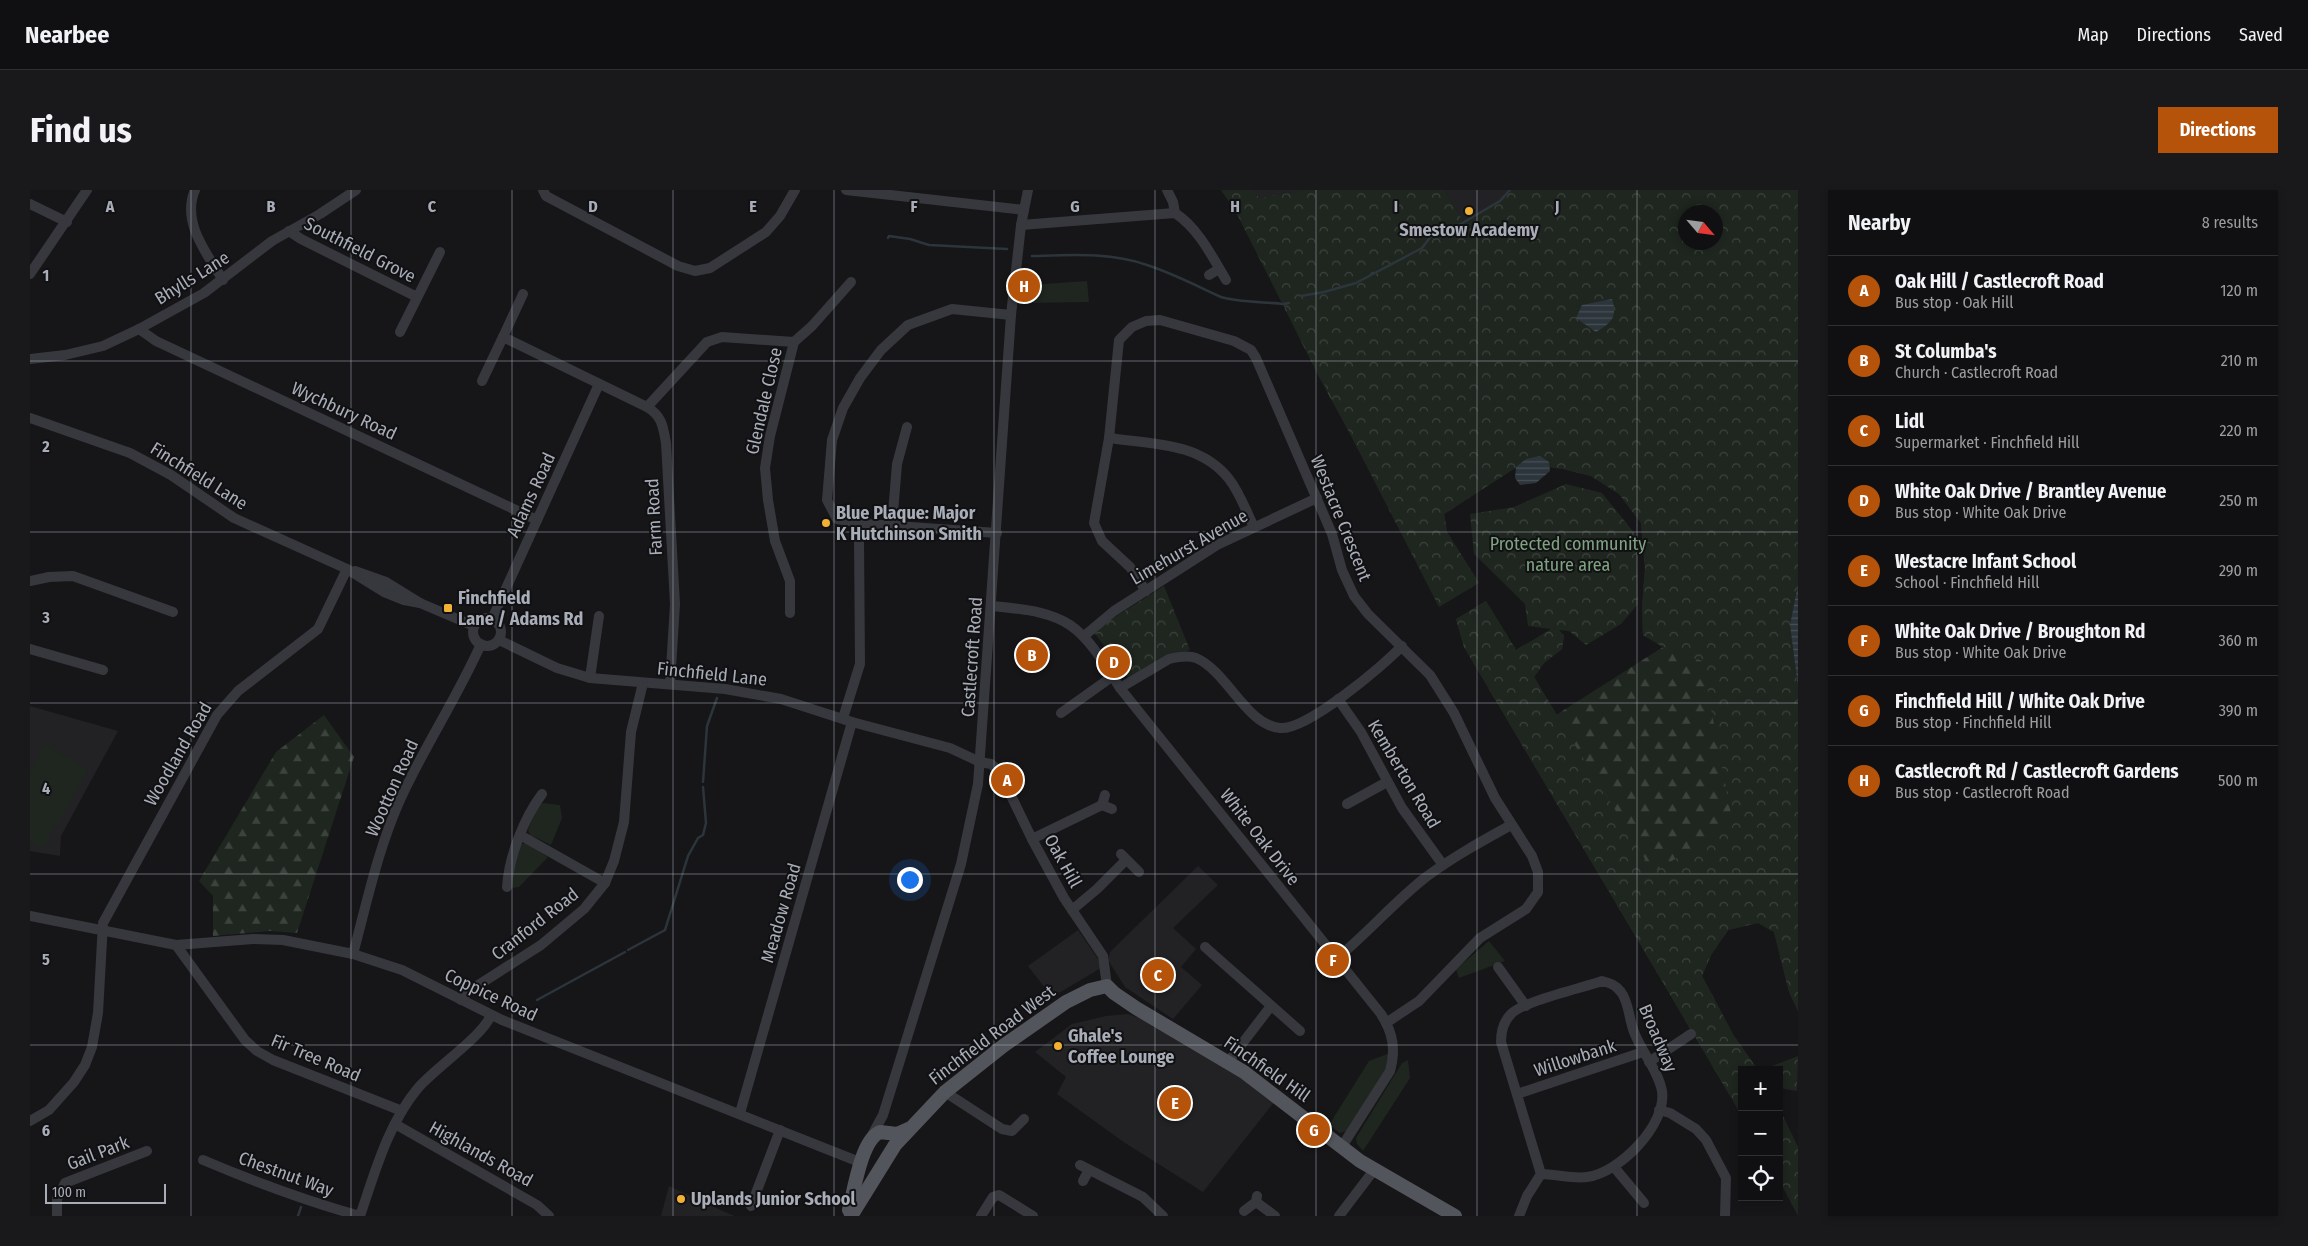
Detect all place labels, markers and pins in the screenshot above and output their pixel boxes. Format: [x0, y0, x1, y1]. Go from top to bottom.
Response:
marker: Smestow Academy [1463, 205, 1475, 217]
place label: Smestow Academy [1399, 219, 1539, 241]
pin: H [1008, 267, 1040, 305]
place label: Blue Plaque: Major K Hutchinson Smith [836, 502, 982, 545]
marker: Blue Plaque: Major K Hutchinson Smith [820, 517, 832, 529]
place label: Finchfield Lane / Adams Rd [458, 587, 583, 630]
marker: Finchfield Lane / Adams Rd [442, 602, 454, 614]
pin: B [1016, 636, 1048, 674]
pin: D [1098, 643, 1130, 681]
pin: A [991, 761, 1023, 799]
pin: F [1317, 941, 1349, 979]
pin: C [1142, 956, 1174, 994]
place label: Ghale's Coffee Lounge [1068, 1025, 1174, 1068]
marker: Ghale's Coffee Lounge [1052, 1040, 1064, 1052]
pin: E [1159, 1084, 1191, 1122]
pin: G [1298, 1111, 1330, 1149]
place label: Uplands Junior School [691, 1188, 855, 1210]
marker: Uplands Junior School [675, 1193, 687, 1205]

